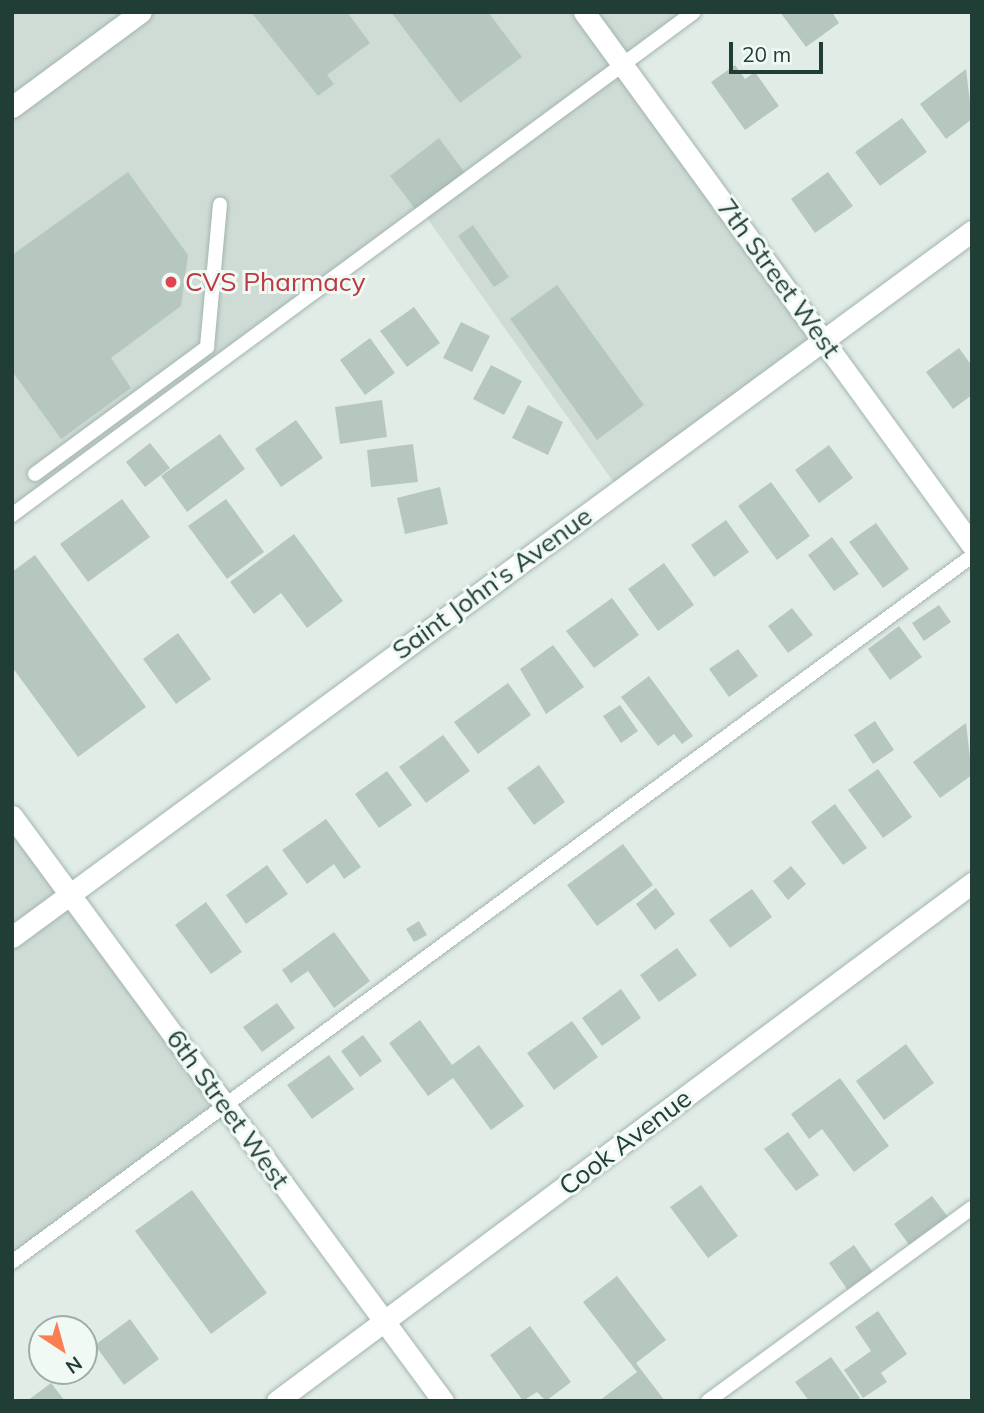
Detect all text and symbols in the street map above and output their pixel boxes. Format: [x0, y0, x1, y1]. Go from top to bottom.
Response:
scale bar [732, 28, 827, 72]
text: 20 m [742, 41, 791, 67]
street label: 7th Street West [711, 192, 847, 364]
place label: CVS Pharmacy [185, 266, 366, 298]
marker: CVS Pharmacy [163, 274, 179, 290]
street label: Saint John's Avenue [386, 500, 598, 666]
street label: 6th Street West [160, 1023, 296, 1195]
street label: Cook Avenue [553, 1082, 697, 1202]
north arrow [28, 1315, 98, 1385]
text: N [61, 1351, 87, 1379]

